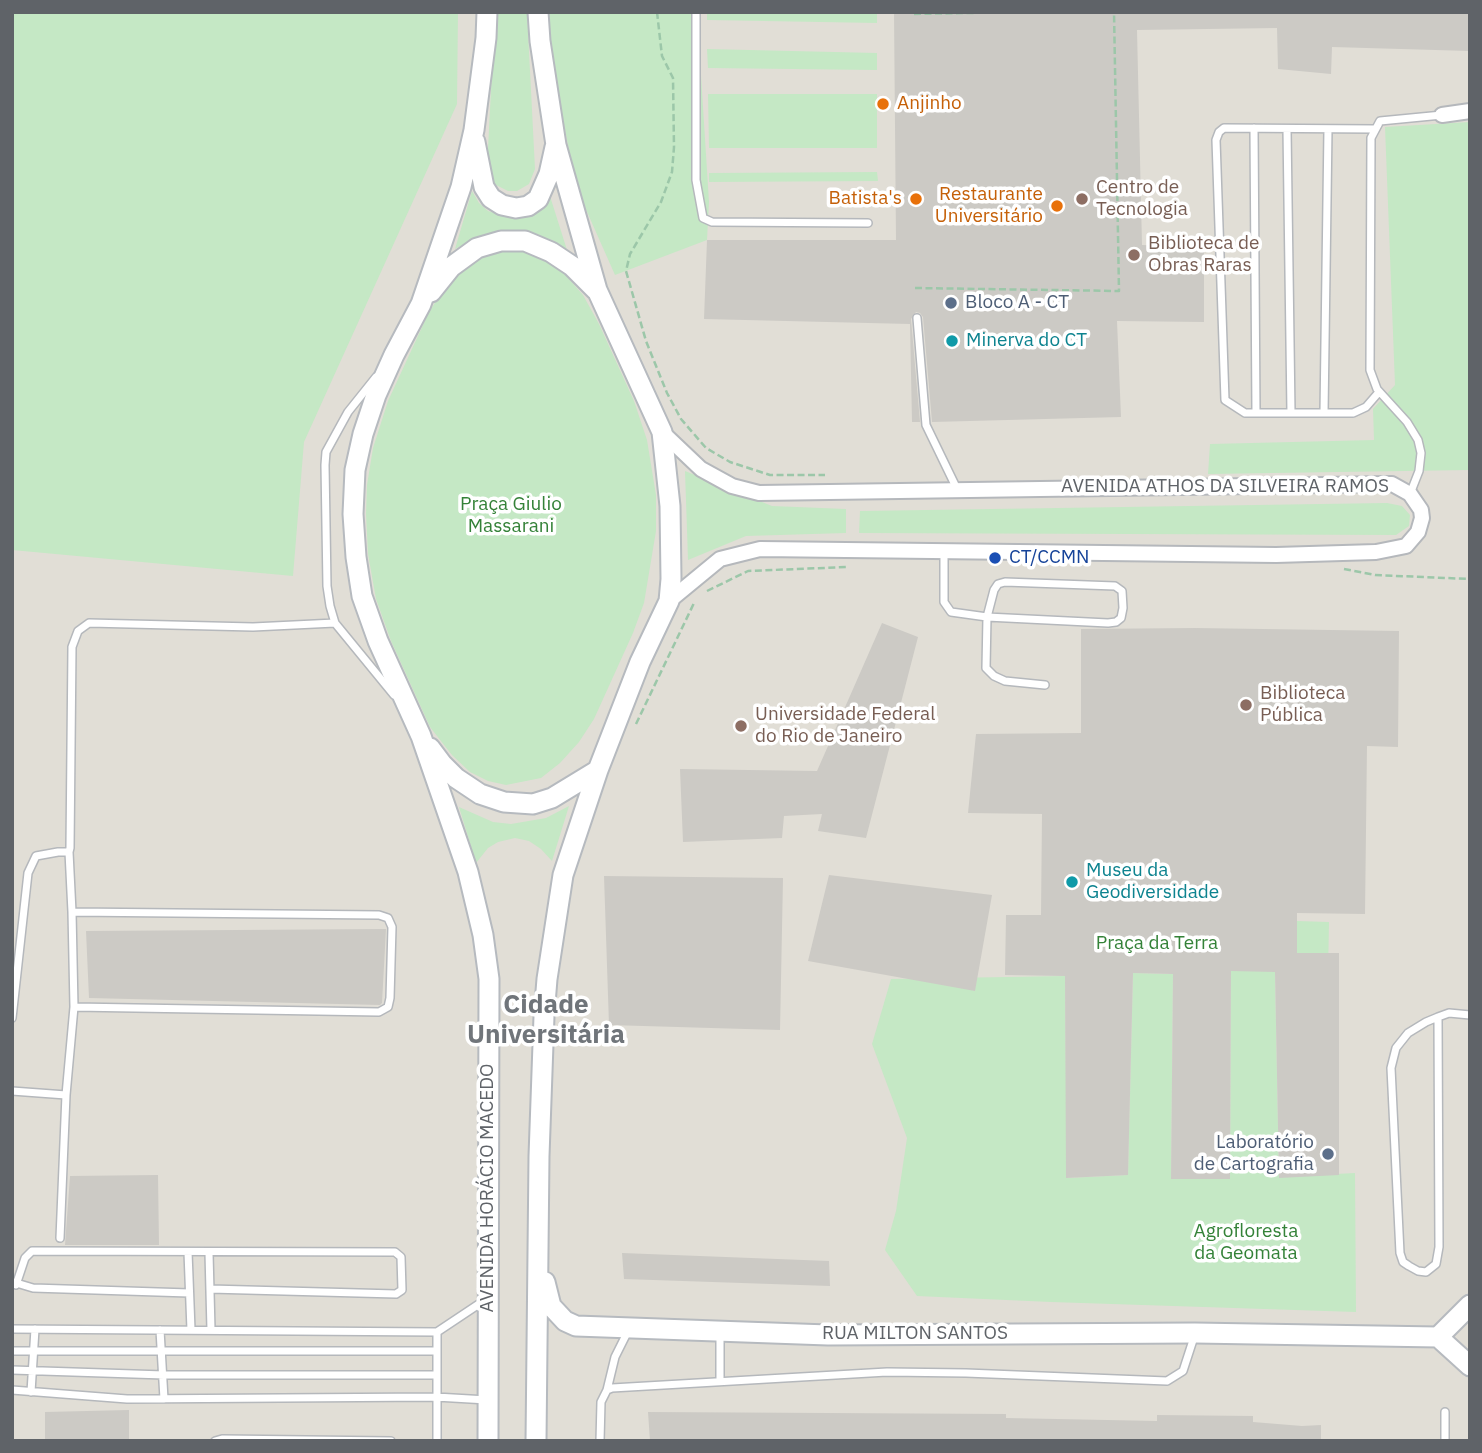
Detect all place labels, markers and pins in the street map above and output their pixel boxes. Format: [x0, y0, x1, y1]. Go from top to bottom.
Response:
place label: Anjinho [897, 93, 962, 115]
marker: Anjinho [875, 96, 891, 112]
place label: Centro de Tecnologia [1096, 177, 1188, 221]
place label: Restaurante Universitário [935, 184, 1043, 228]
place label: Batista's [829, 188, 902, 210]
marker: Batista's [908, 191, 924, 207]
marker: Centro de Tecnologia [1074, 191, 1090, 207]
marker: Restaurante Universitário [1049, 198, 1065, 214]
place label: Biblioteca de Obras Raras [1148, 233, 1259, 277]
marker: Biblioteca de Obras Raras [1126, 247, 1142, 263]
place label: Bloco A - CT [965, 292, 1069, 314]
marker: Bloco A - CT [943, 295, 959, 311]
place label: Minerva do CT [966, 330, 1087, 352]
marker: Minerva do CT [944, 333, 960, 349]
place label: CT/CCMN [1009, 547, 1090, 569]
marker: CT/CCMN [987, 550, 1003, 566]
place label: Biblioteca Pública [1260, 683, 1345, 727]
marker: Biblioteca Pública [1238, 697, 1254, 713]
place label: Universidade Federal do Rio de Janeiro [755, 704, 935, 748]
marker: Universidade Federal do Rio de Janeiro [733, 718, 749, 734]
place label: Museu da Geodiversidade [1086, 860, 1219, 904]
marker: Museu da Geodiversidade [1064, 874, 1080, 890]
place label: Laboratório de Cartografia [1194, 1132, 1314, 1176]
marker: Laboratório de Cartografia [1320, 1146, 1336, 1162]

